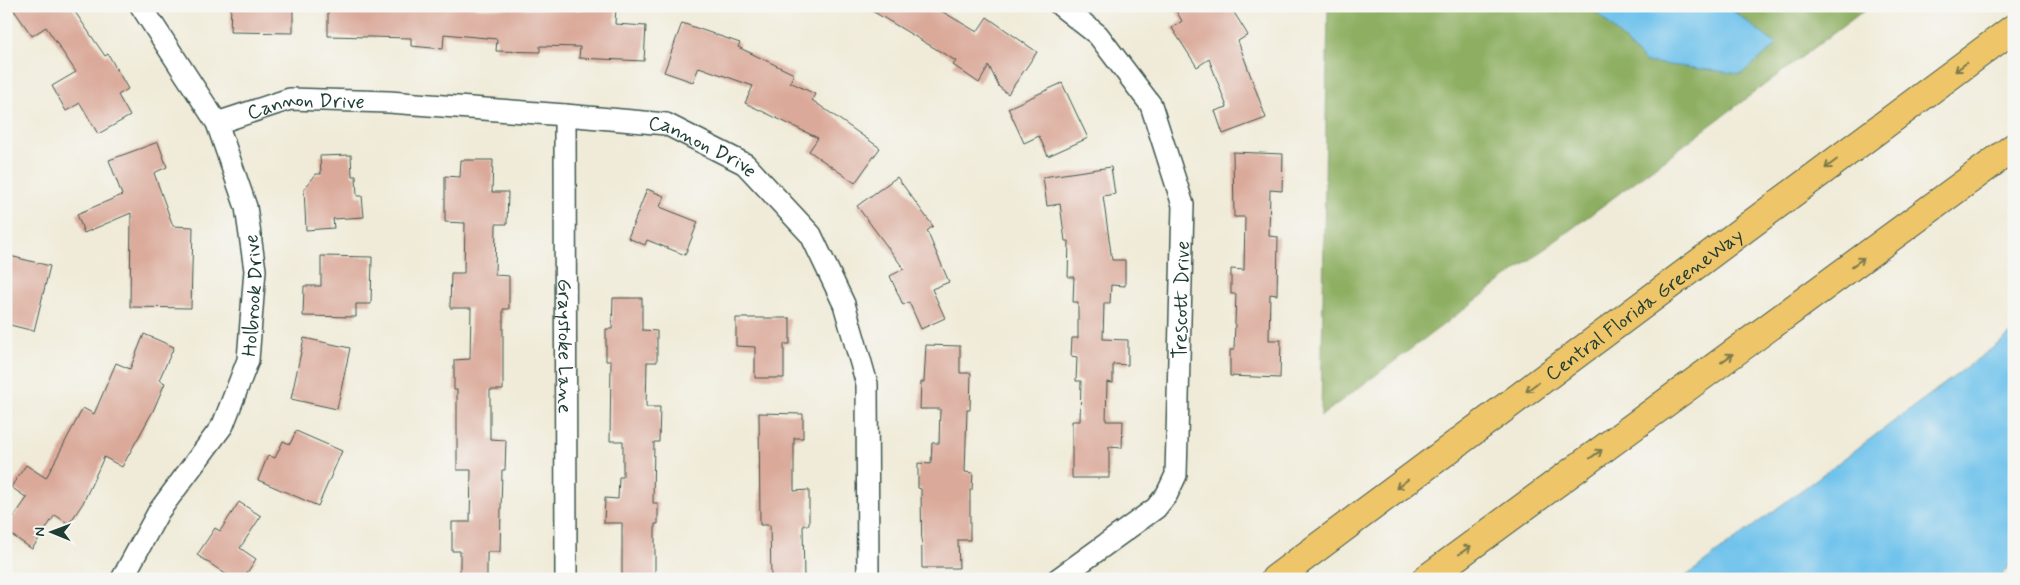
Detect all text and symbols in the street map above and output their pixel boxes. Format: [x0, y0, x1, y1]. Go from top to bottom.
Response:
one-way arrow [1954, 62, 1968, 72]
street label: Cannon Drive [244, 86, 365, 127]
street label: Cannon Drive [647, 110, 763, 184]
one-way arrow [1824, 159, 1838, 169]
street label: Central Florida GreeneWay [1540, 222, 1749, 388]
street label: Holbrook Drive [236, 233, 270, 358]
street label: Trescott Drive [1167, 241, 1197, 359]
one-way arrow [1851, 256, 1864, 267]
street label: Graystoke Lane [550, 278, 578, 414]
one-way arrow [1720, 352, 1733, 363]
one-way arrow [1525, 382, 1539, 392]
one-way arrow [1589, 449, 1603, 459]
one-way arrow [1395, 479, 1409, 489]
north arrow [28, 508, 78, 558]
text: N [31, 527, 49, 537]
one-way arrow [1458, 545, 1472, 555]

